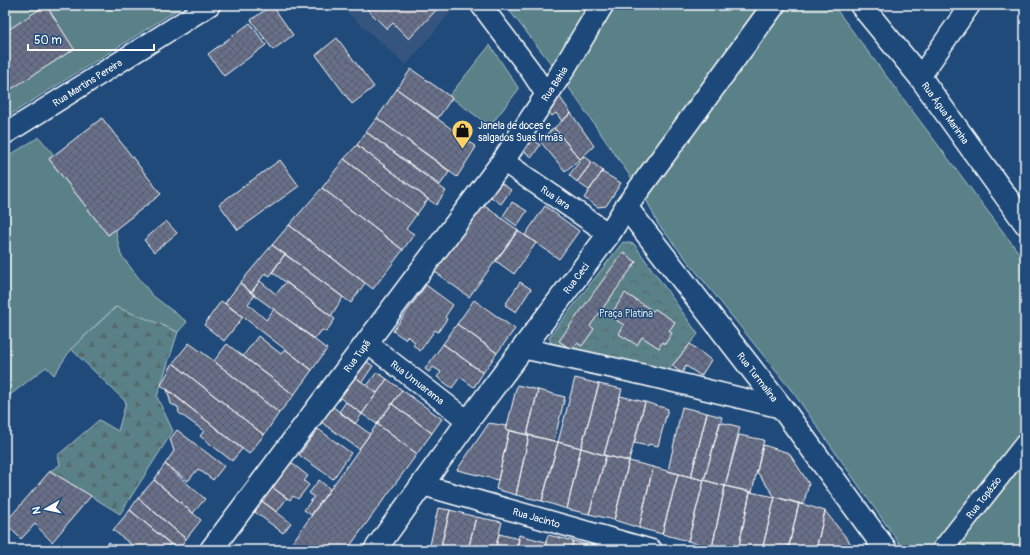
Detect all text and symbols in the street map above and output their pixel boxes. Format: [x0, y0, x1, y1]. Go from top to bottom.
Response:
scale bar [28, 26, 154, 52]
text: 50 m [34, 33, 62, 48]
street label: Rua Martins Pereira [51, 57, 125, 109]
street label: Rua Bahia [539, 64, 571, 104]
street label: Rua Água Marinha [919, 80, 971, 147]
shop icon: Janela de doces e salgados Suas Irmãs [450, 118, 476, 151]
place label: Janela de doces e salgados Suas Irmãs [478, 120, 563, 144]
street label: Rua Iara [538, 184, 573, 213]
street label: Rua Ceci [561, 261, 592, 297]
park label: Praça Platina [599, 308, 653, 320]
street label: Rua Tupã [342, 338, 374, 375]
street label: Rua Turmalina [734, 350, 780, 405]
street label: Rua Umuarama [388, 358, 447, 408]
street label: Rua Topázio [964, 474, 1005, 521]
north arrow [26, 489, 66, 529]
text: N [30, 505, 44, 515]
street label: Rua Jacinto [511, 506, 562, 531]

